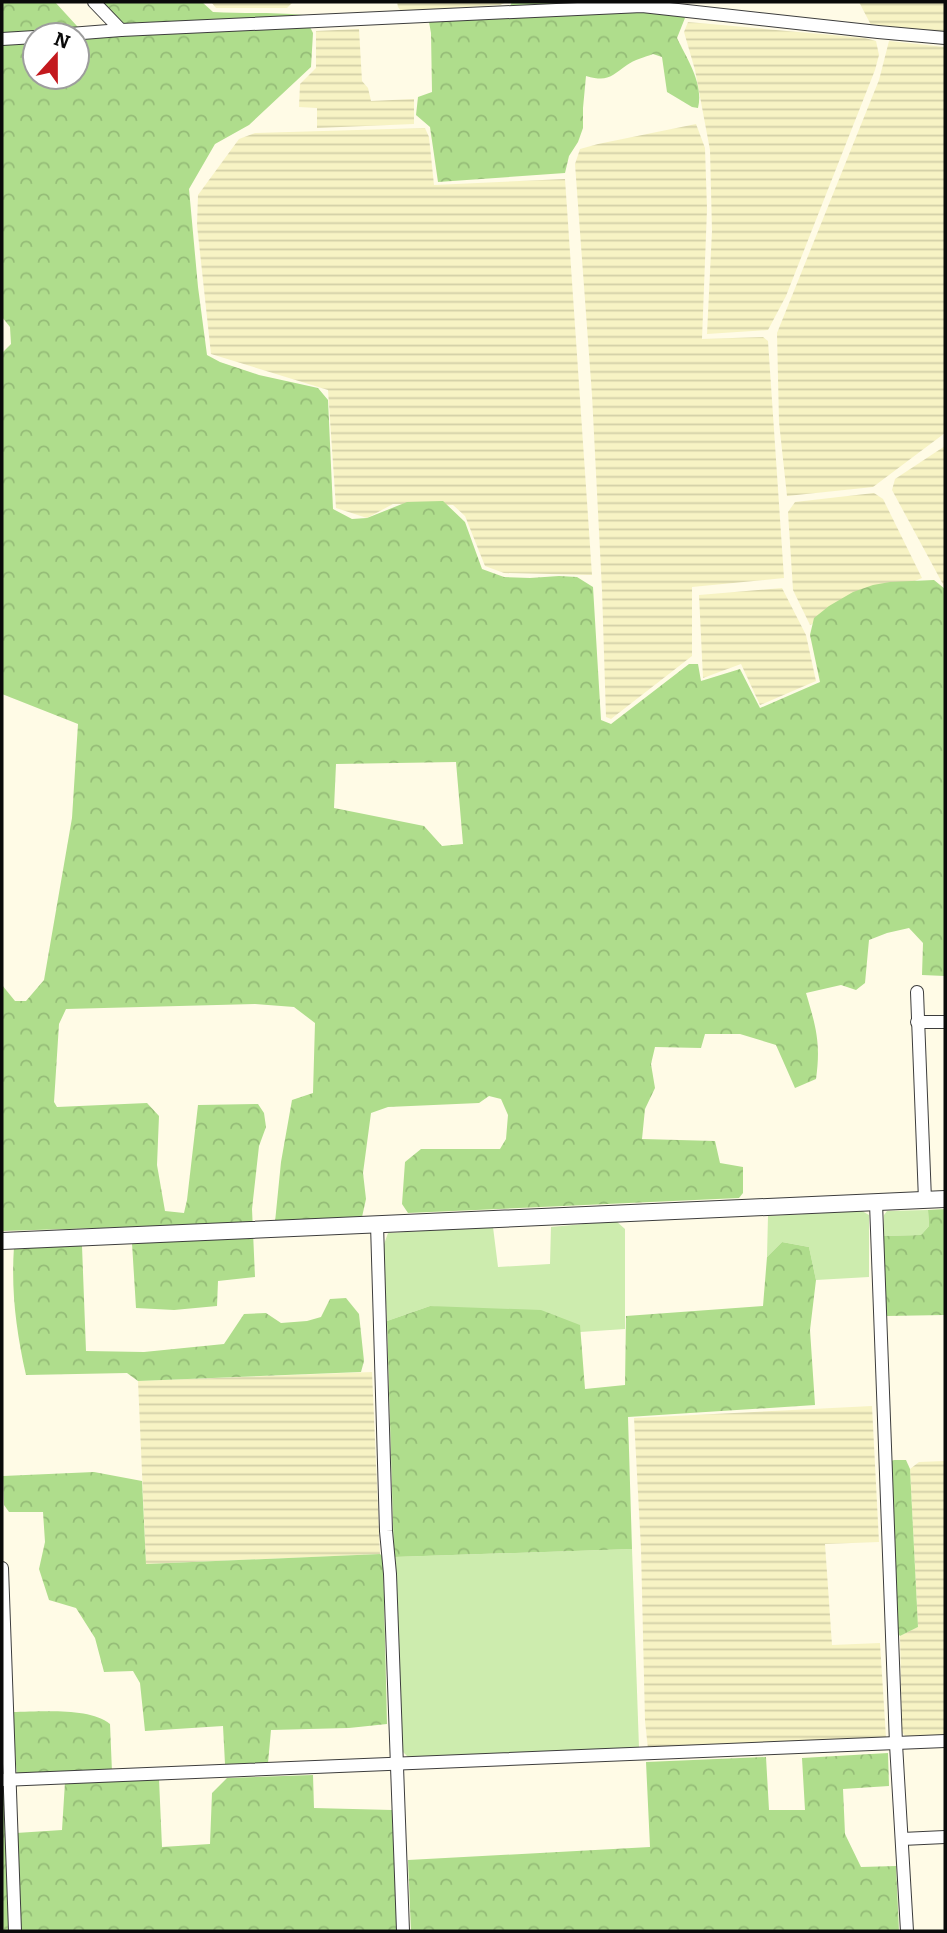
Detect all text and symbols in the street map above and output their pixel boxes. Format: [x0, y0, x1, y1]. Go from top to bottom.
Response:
north arrow [21, 21, 91, 91]
text: N [51, 27, 73, 54]

